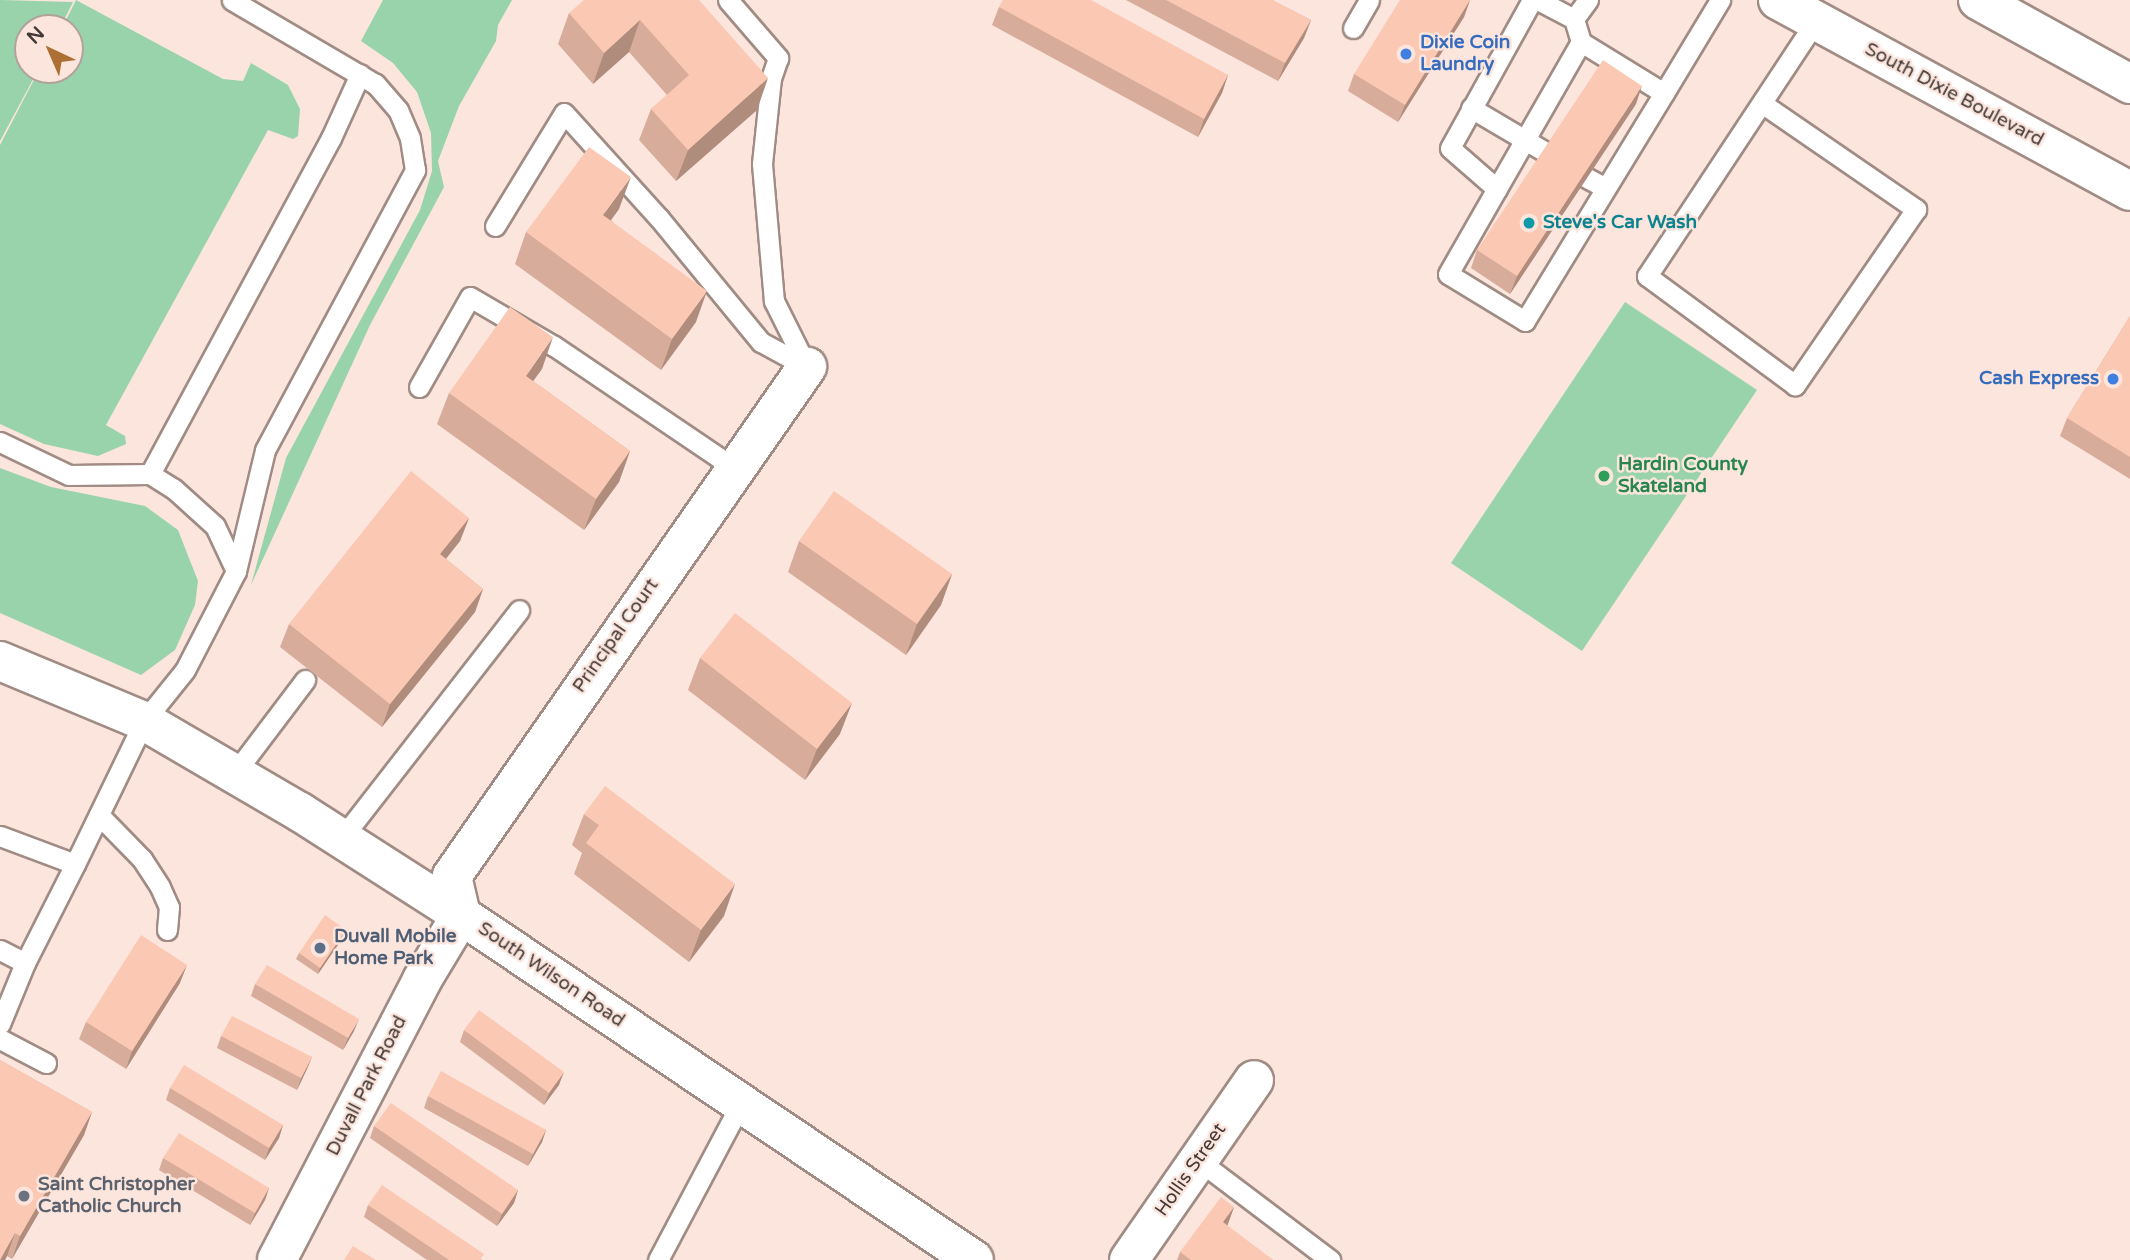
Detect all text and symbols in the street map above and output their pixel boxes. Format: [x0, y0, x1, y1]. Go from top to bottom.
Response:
north arrow [14, 14, 84, 84]
text: N [23, 22, 49, 49]
place label: Dixie Coin Laundry [1420, 32, 1510, 76]
street label: South Dixie Boulevard [1861, 38, 2047, 152]
marker: Dixie Coin Laundry [1398, 46, 1414, 62]
place label: Steve's Car Wash [1543, 212, 1697, 234]
marker: Steve's Car Wash [1521, 215, 1537, 231]
place label: Cash Express [1979, 368, 2099, 390]
marker: Cash Express [2105, 371, 2121, 387]
place label: Hardin County Skateland [1618, 454, 1748, 498]
marker: Hardin County Skateland [1596, 468, 1612, 484]
street label: Principal Court [568, 575, 664, 697]
street label: South Wilson Road [473, 917, 629, 1033]
place label: Duvall Mobile Home Park [334, 926, 457, 970]
marker: Duvall Mobile Home Park [312, 940, 328, 956]
street label: Duvall Park Road [322, 1012, 412, 1160]
street label: Hollis Street [1151, 1119, 1231, 1221]
place label: Saint Christopher Catholic Church [38, 1174, 195, 1218]
marker: Saint Christopher Catholic Church [16, 1188, 32, 1204]

